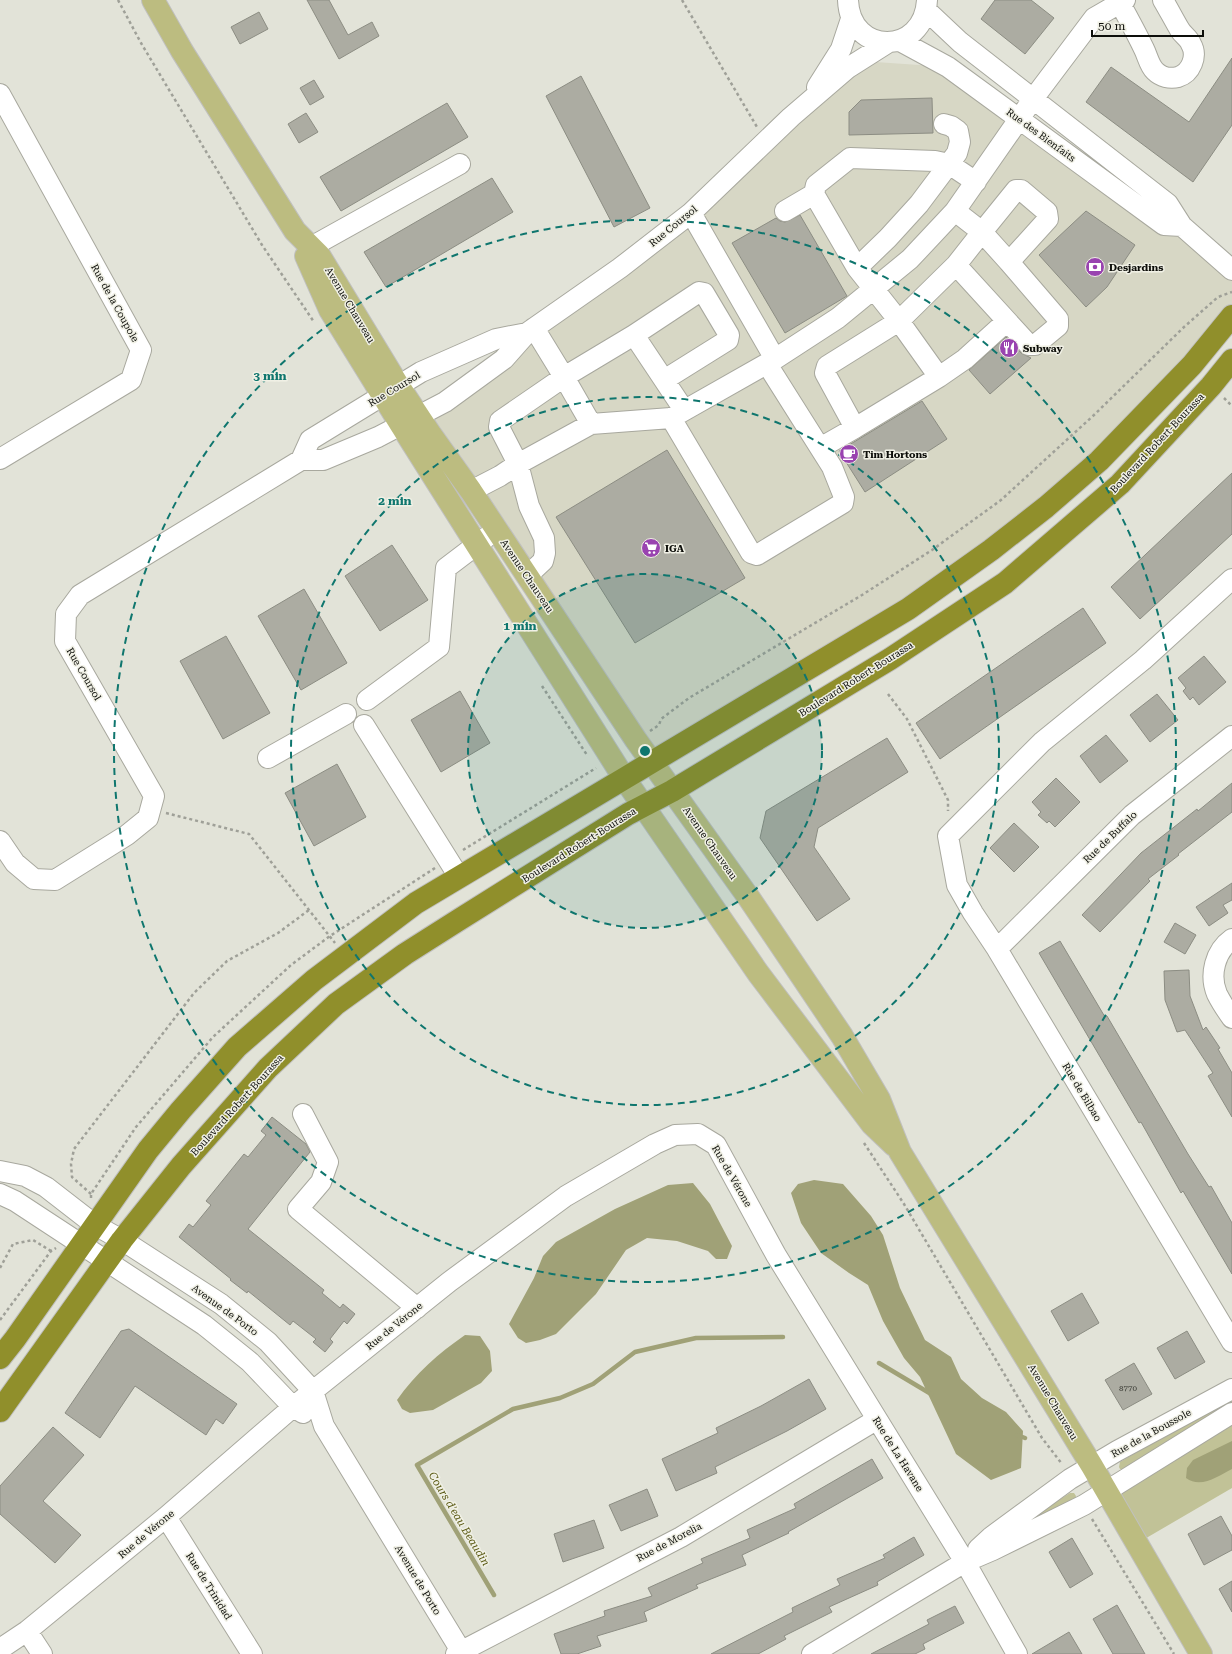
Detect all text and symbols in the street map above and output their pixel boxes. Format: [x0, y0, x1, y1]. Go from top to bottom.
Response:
scale bar [1092, 12, 1203, 38]
text: 50 m [1098, 19, 1125, 33]
street label: Rue des Bienfaits [1004, 106, 1078, 164]
street label: Rue Coursol [647, 203, 699, 249]
bank icon: Desjardins [1084, 256, 1106, 278]
street label: Rue de la Coupole [89, 262, 141, 344]
place label: Desjardins [1109, 262, 1163, 273]
street label: Avenue Chauveau [323, 265, 377, 345]
restaurant icon: Subway [998, 337, 1020, 359]
place label: Subway [1023, 343, 1063, 354]
text: 3 min [253, 369, 287, 383]
street label: Rue Coursol [366, 369, 422, 409]
street label: Boulevard Robert-Bourassa [1108, 390, 1206, 495]
cafe icon: Tim Hortons [838, 443, 860, 465]
place label: Tim Hortons [863, 449, 927, 460]
text: 2 min [378, 494, 412, 508]
street label: Avenue Chauveau [498, 537, 556, 615]
supermarket icon: IGA [640, 537, 662, 559]
place label: IGA [665, 543, 685, 554]
text: 1 min [503, 619, 537, 633]
street label: Boulevard Robert-Bourassa [797, 639, 915, 719]
street label: Rue Coursol [65, 646, 103, 702]
centre of rings [638, 744, 652, 758]
street label: Boulevard Robert-Bourassa [520, 805, 638, 885]
street label: Avenue Chauveau [681, 805, 740, 882]
street label: Rue de Buffalo [1081, 809, 1139, 865]
street label: Boulevard Robert-Bourassa [189, 1052, 286, 1158]
street label: Rue de Bilbao [1060, 1061, 1104, 1123]
street label: Rue de Vérone [710, 1143, 754, 1209]
street label: Avenue de Porto [190, 1282, 260, 1338]
street label: Rue de Vérone [364, 1300, 425, 1352]
street label: Avenue Chauveau [1026, 1362, 1080, 1442]
house number: 8770 [1119, 1384, 1137, 1393]
street label: Rue de la Boussole [1109, 1406, 1193, 1460]
street label: Rue de La Havane [871, 1415, 926, 1494]
water label: Cours d'eau Beaudin [426, 1470, 492, 1569]
street label: Rue de Vérone [116, 1507, 177, 1561]
street label: Rue de Morelia [635, 1520, 704, 1564]
street label: Avenue de Porto [393, 1543, 443, 1617]
street label: Rue de Trinidad [184, 1550, 234, 1622]

